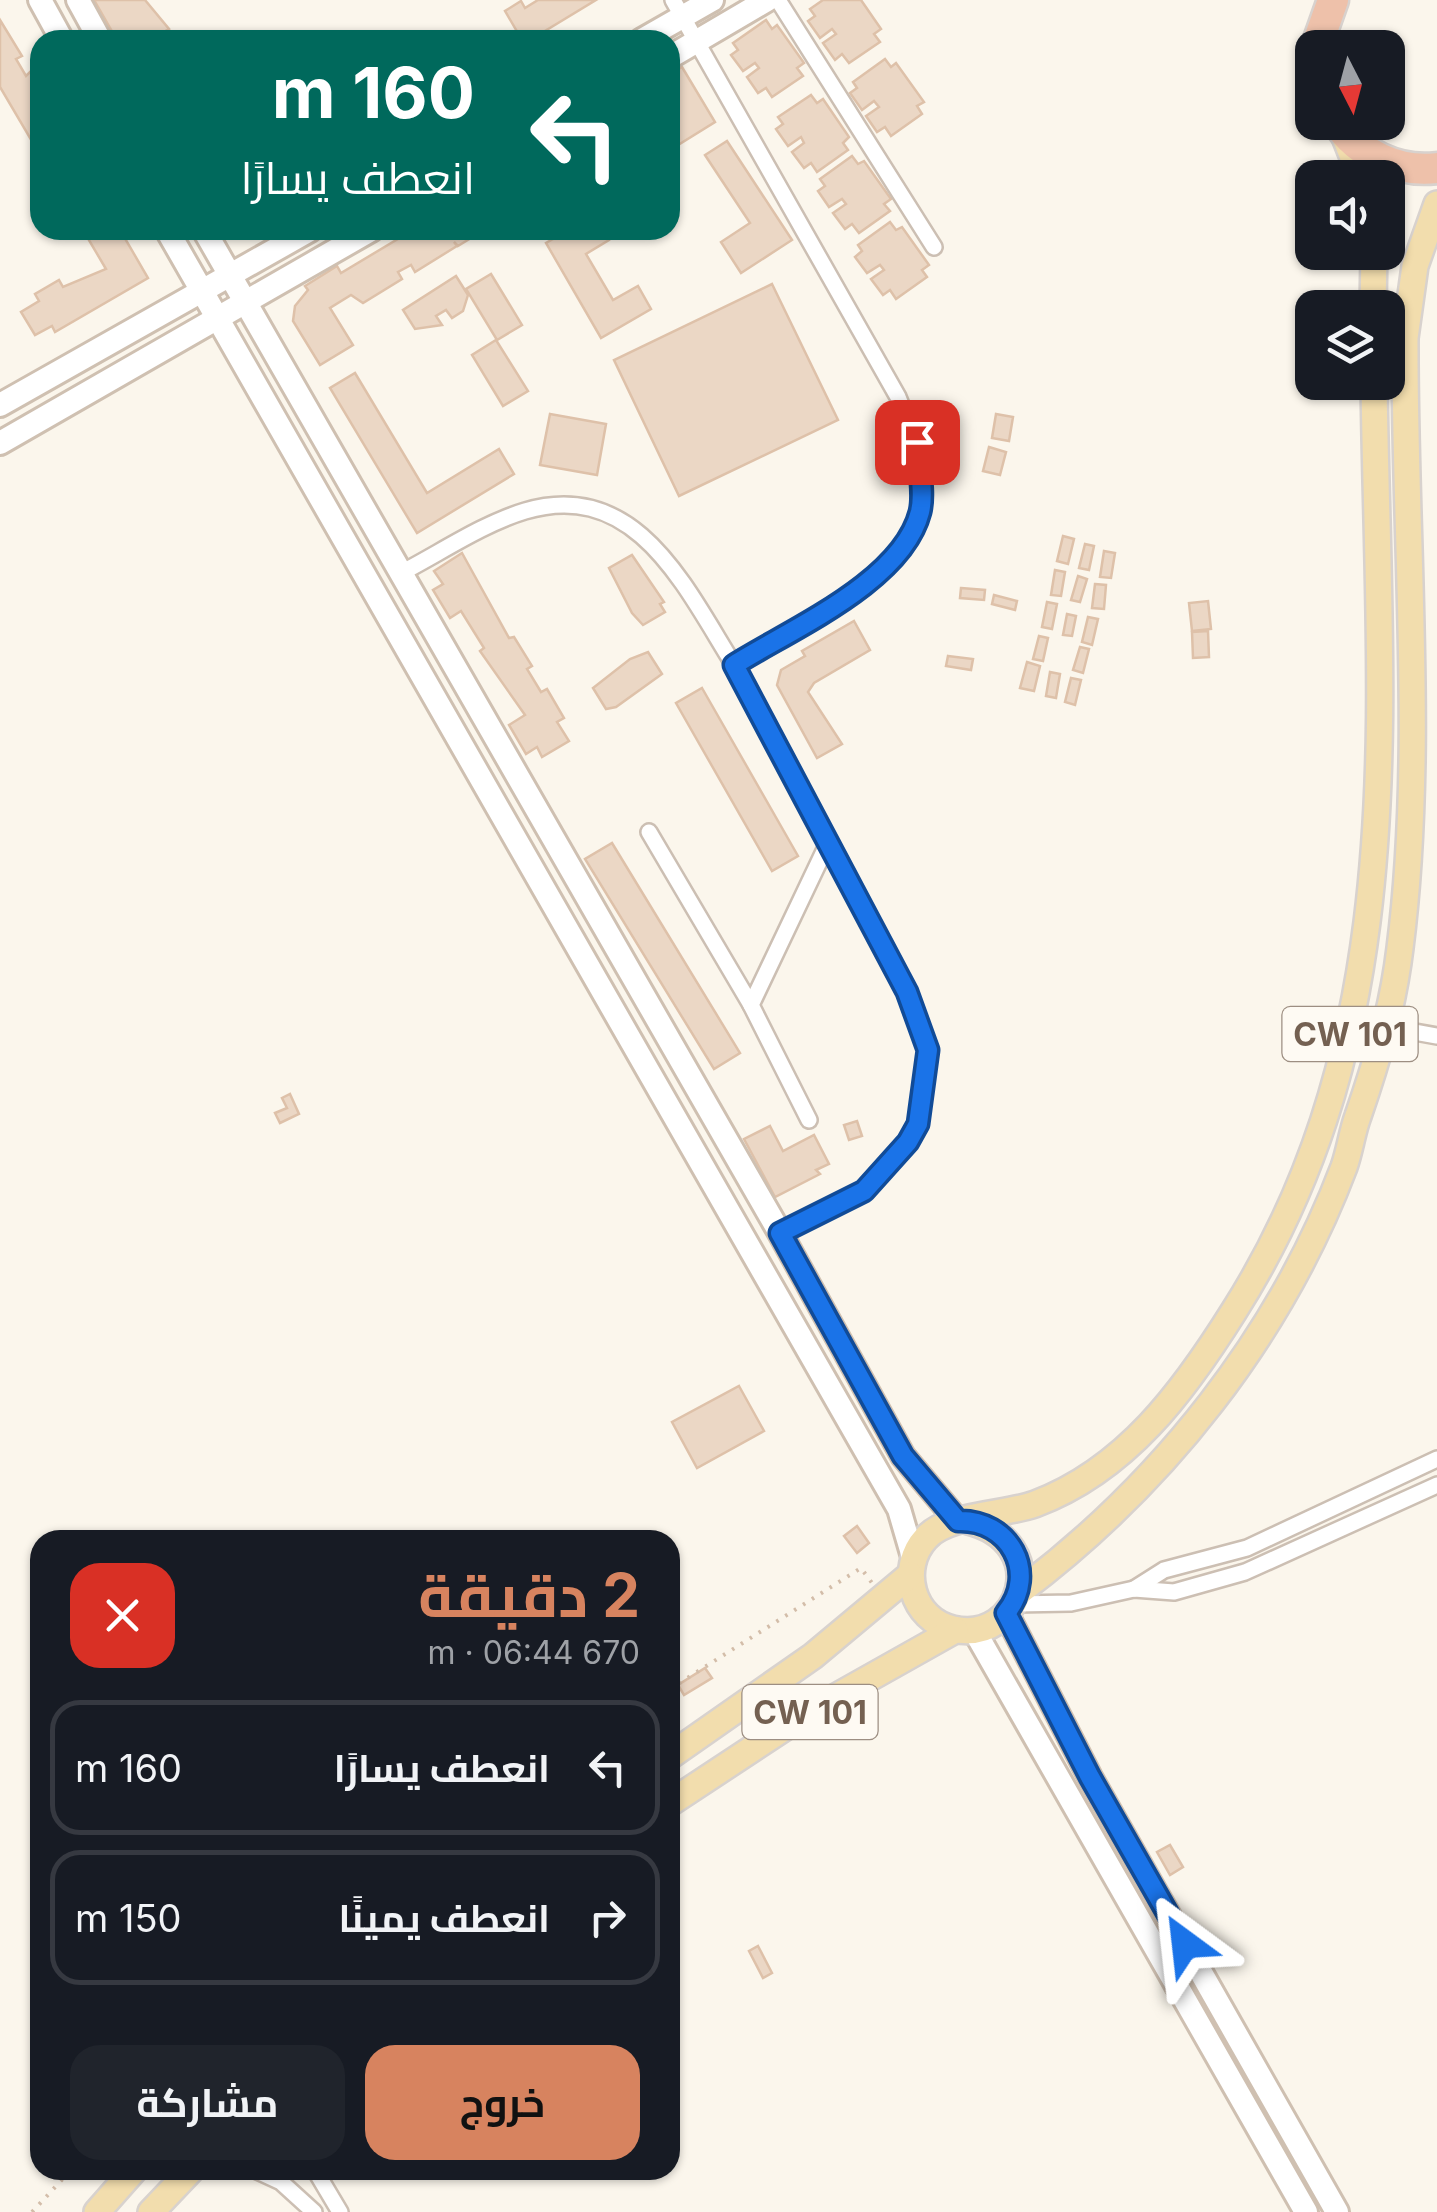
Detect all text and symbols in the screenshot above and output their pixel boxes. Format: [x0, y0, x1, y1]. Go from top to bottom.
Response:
north arrow [1295, 30, 1405, 140]
map controls [1295, 30, 1405, 400]
text: 160 m [272, 50, 475, 135]
icon: left [510, 70, 640, 200]
text: انعطف يسارًا [240, 150, 475, 205]
button: sound [1295, 160, 1405, 270]
button: layers [1295, 290, 1405, 400]
pin [875, 400, 960, 485]
icon: arrive [890, 415, 945, 470]
road number: CW 101 [1282, 1007, 1418, 1061]
text: 2 دقيقة [418, 1559, 640, 1631]
button: close [70, 1563, 175, 1668]
text: 670 m · 06:44 [428, 1633, 640, 1672]
road number: CW 101 [742, 1685, 878, 1739]
icon: left [580, 1740, 635, 1795]
text: 160 m [75, 1745, 182, 1791]
text: انعطف يسارًا [334, 1745, 550, 1791]
icon: right [580, 1890, 635, 1945]
position arrow [1133, 1892, 1237, 1996]
text: 150 m [75, 1895, 182, 1941]
text: انعطف يمينًا [338, 1895, 550, 1941]
button: مشاركة [70, 2045, 345, 2160]
button: خروج [365, 2045, 640, 2160]

